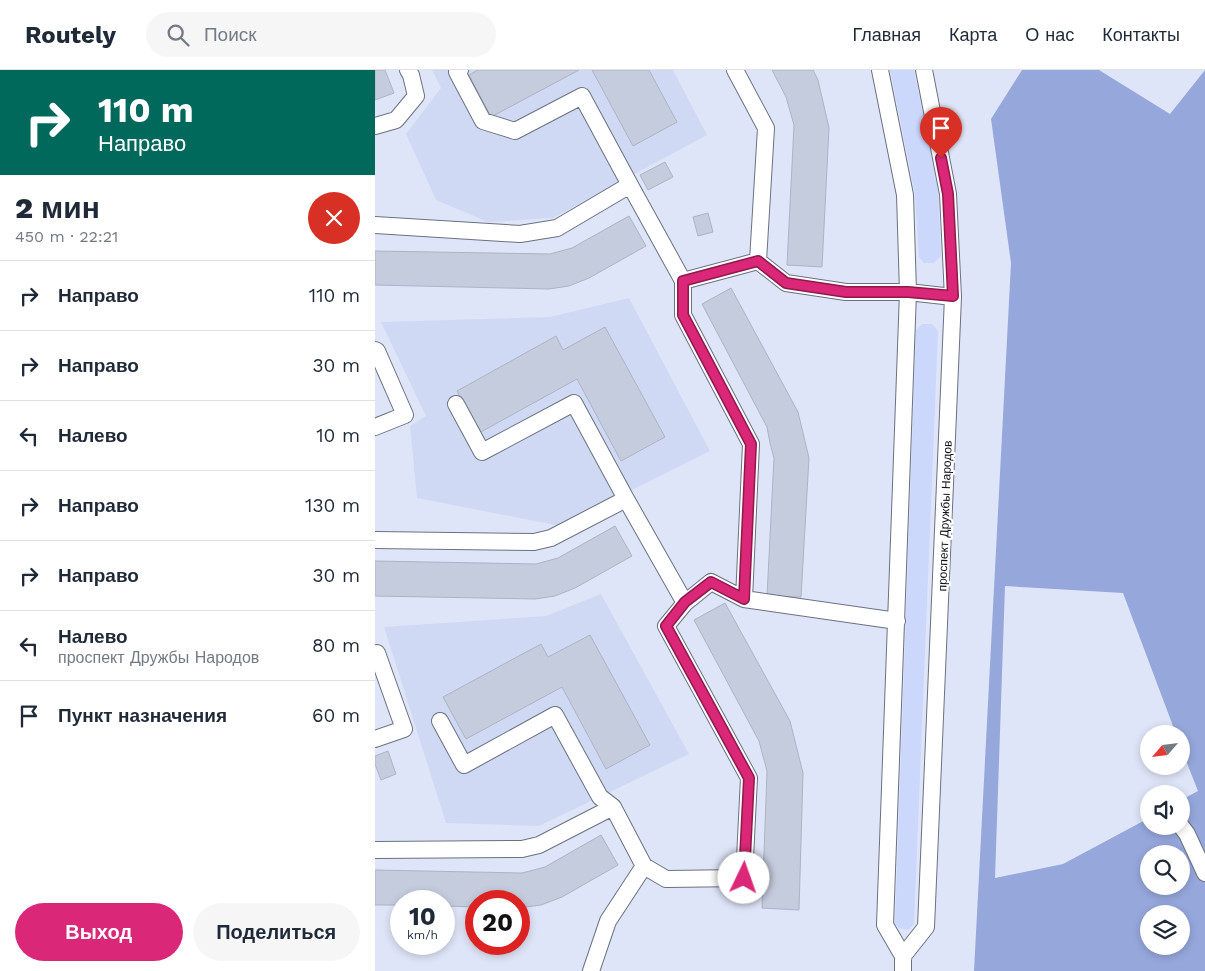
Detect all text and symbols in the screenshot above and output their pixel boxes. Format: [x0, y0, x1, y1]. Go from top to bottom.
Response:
search box [146, 12, 496, 57]
text: Routely [25, 21, 116, 49]
icon: search [164, 21, 192, 49]
text: Поиск [204, 23, 257, 46]
text: Главная [852, 24, 921, 45]
text: Карта [949, 24, 997, 45]
text: О нас [1025, 24, 1074, 45]
text: Контакты [1102, 24, 1180, 45]
text: 110 m [98, 89, 194, 131]
icon: right [15, 90, 80, 155]
pin [920, 107, 962, 158]
icon: arrive [927, 114, 955, 142]
text: Направо [98, 131, 186, 156]
text: 2 мин [15, 190, 100, 225]
button: close [308, 192, 360, 244]
text: 450 m · 22:21 [15, 227, 118, 246]
icon: right [15, 282, 43, 310]
text: Направо [58, 284, 139, 307]
text: 110 m [309, 284, 360, 307]
icon: right [15, 352, 43, 380]
text: Направо [58, 354, 139, 377]
text: 30 m [313, 354, 360, 377]
icon: left [15, 422, 43, 450]
text: Налево [58, 424, 128, 447]
text: 10 m [316, 424, 360, 447]
street label: проспект Дружбы Народов [935, 440, 955, 592]
icon: right [15, 492, 43, 520]
text: Направо [58, 494, 139, 517]
text: 130 m [305, 494, 360, 517]
icon: right [15, 562, 43, 590]
text: Направо [58, 564, 139, 587]
text: 30 m [313, 564, 360, 587]
text: Налево [58, 625, 128, 648]
icon: left [15, 632, 43, 660]
text: 80 m [312, 634, 360, 657]
text: проспект Дружбы Народов [58, 648, 259, 667]
icon: arrive [15, 702, 43, 730]
text: Пункт назначения [58, 704, 227, 727]
text: 60 m [312, 704, 360, 727]
north arrow [1140, 725, 1190, 775]
map controls [1140, 725, 1190, 955]
button: sound [1140, 785, 1190, 835]
button: search [1140, 845, 1190, 895]
position arrow [717, 851, 769, 903]
speed limit sign: 20 [465, 890, 530, 955]
text: 10 [409, 902, 436, 931]
button: Выход [15, 903, 183, 961]
button: Поделиться [193, 903, 360, 961]
button: layers [1140, 905, 1190, 955]
text: km/h [407, 928, 438, 942]

